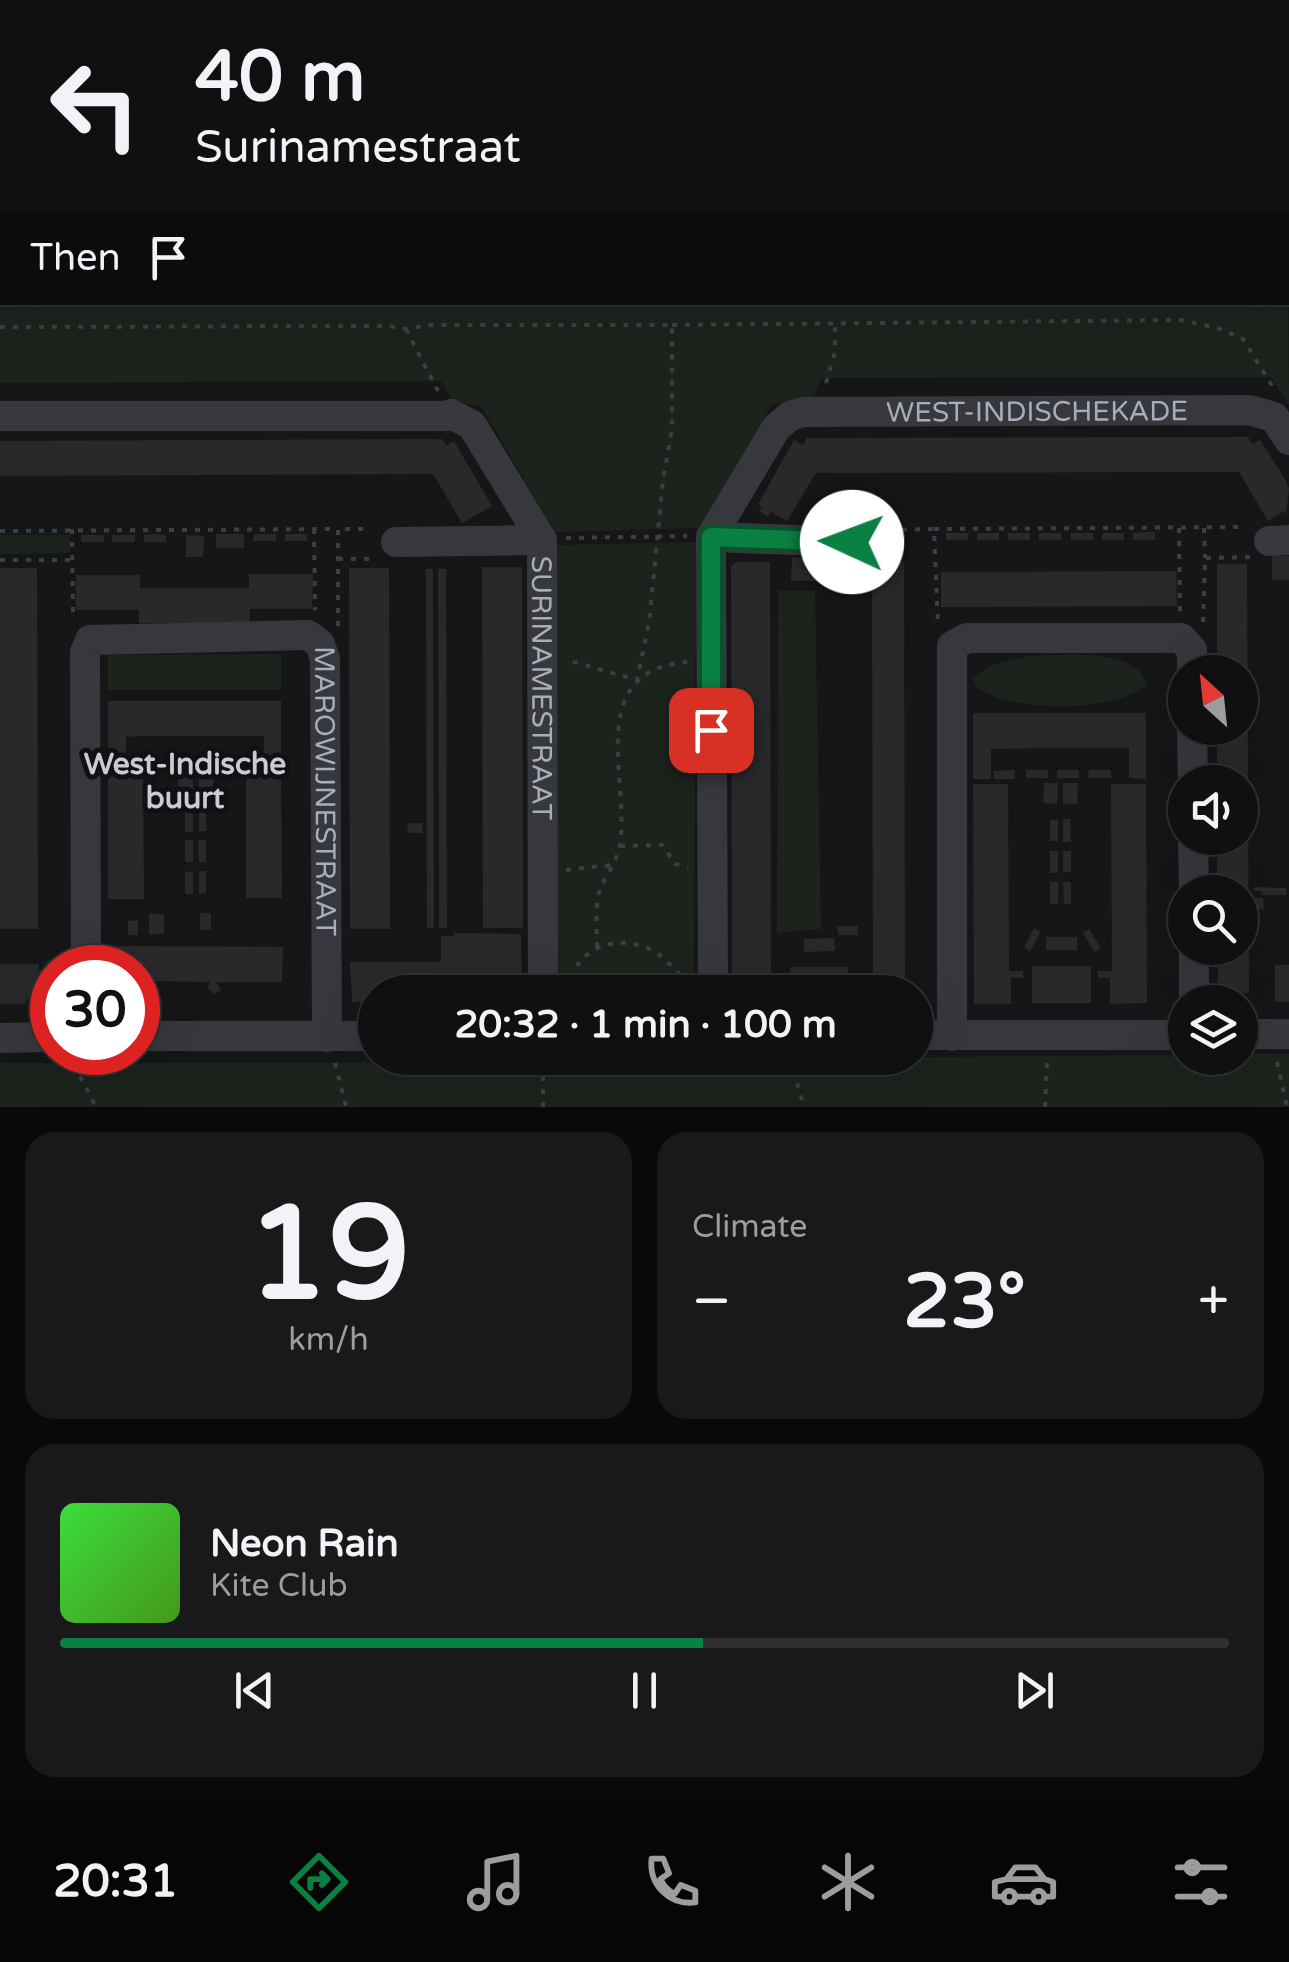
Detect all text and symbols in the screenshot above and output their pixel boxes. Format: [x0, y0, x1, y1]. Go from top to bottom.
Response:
text: 40 m [195, 36, 365, 120]
icon: left [30, 40, 160, 170]
text: Surinamestraat [195, 121, 521, 175]
icon: arrive [141, 230, 196, 285]
text: Then [30, 235, 121, 281]
street label: WEST-INDISCHEKADE [886, 394, 1188, 430]
position arrow [800, 490, 904, 594]
street label: SURINAMESTRAAT [524, 556, 559, 820]
street label: MAROWIJNESTRAAT [307, 646, 342, 936]
north arrow [1168, 655, 1258, 745]
map controls [1168, 655, 1258, 1075]
pin [669, 688, 754, 773]
icon: arrive [684, 703, 739, 758]
district label: West-Indische buurt [84, 746, 286, 817]
button: sound [1168, 765, 1258, 855]
button: search [1168, 875, 1258, 965]
speed limit sign: 30 [30, 945, 160, 1075]
button: layers [1168, 985, 1258, 1075]
text: 20:32 · 1 min · 100 m [454, 1002, 837, 1048]
text: 19 [247, 1178, 410, 1334]
text: Climate [692, 1208, 807, 1246]
text: 23° [903, 1257, 1026, 1347]
text: − [692, 1269, 731, 1335]
text: + [1198, 1269, 1229, 1335]
text: km/h [288, 1321, 369, 1359]
text: Neon Rain [210, 1521, 399, 1567]
text: Kite Club [210, 1567, 348, 1605]
icon: previous [227, 1663, 282, 1718]
icon: pause [617, 1663, 672, 1718]
icon: next [1007, 1663, 1062, 1718]
icon: directions [284, 1847, 354, 1917]
icon: music [461, 1847, 531, 1917]
icon: phone [637, 1847, 707, 1917]
icon: climate [813, 1847, 883, 1917]
icon: car [989, 1847, 1059, 1917]
icon: filters [1166, 1847, 1236, 1917]
text: 20:31 [53, 1855, 178, 1909]

